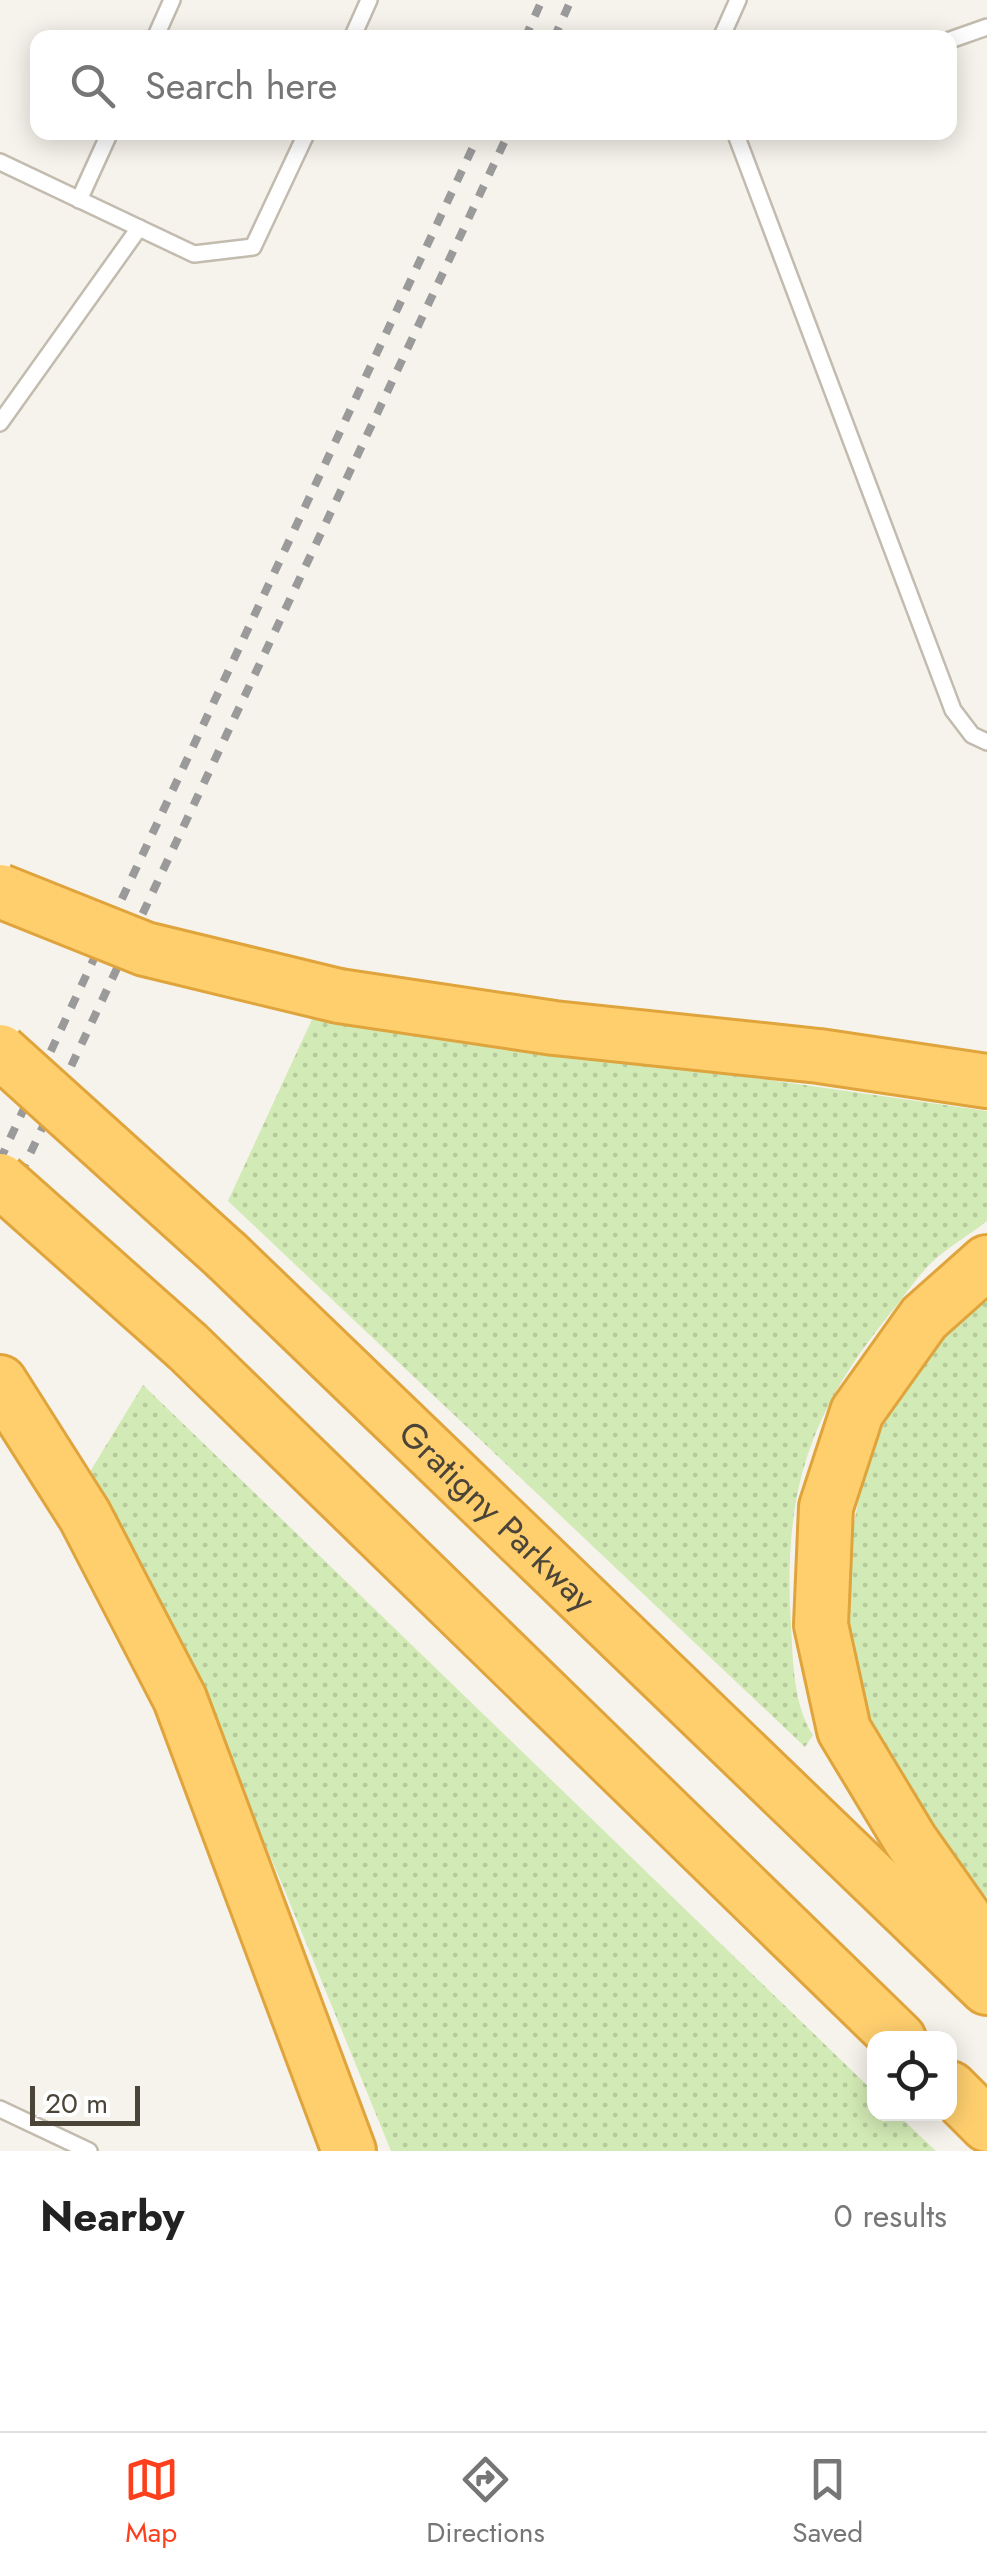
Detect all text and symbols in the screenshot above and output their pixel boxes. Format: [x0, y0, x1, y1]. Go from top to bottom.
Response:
search box [30, 30, 957, 140]
icon: search [65, 58, 120, 113]
text: Search here [145, 58, 337, 113]
street label: Gratigny Parkway [387, 1409, 607, 1624]
map controls [867, 2031, 957, 2121]
button: locate [867, 2031, 957, 2121]
scale bar [30, 2081, 140, 2126]
text: 20 m [45, 2083, 108, 2124]
text: Nearby [40, 2186, 184, 2247]
text: 0 results [834, 2193, 947, 2239]
tab: Map [124, 2452, 179, 2553]
tab: Directions [426, 2452, 545, 2553]
tab: Saved [792, 2452, 863, 2553]

